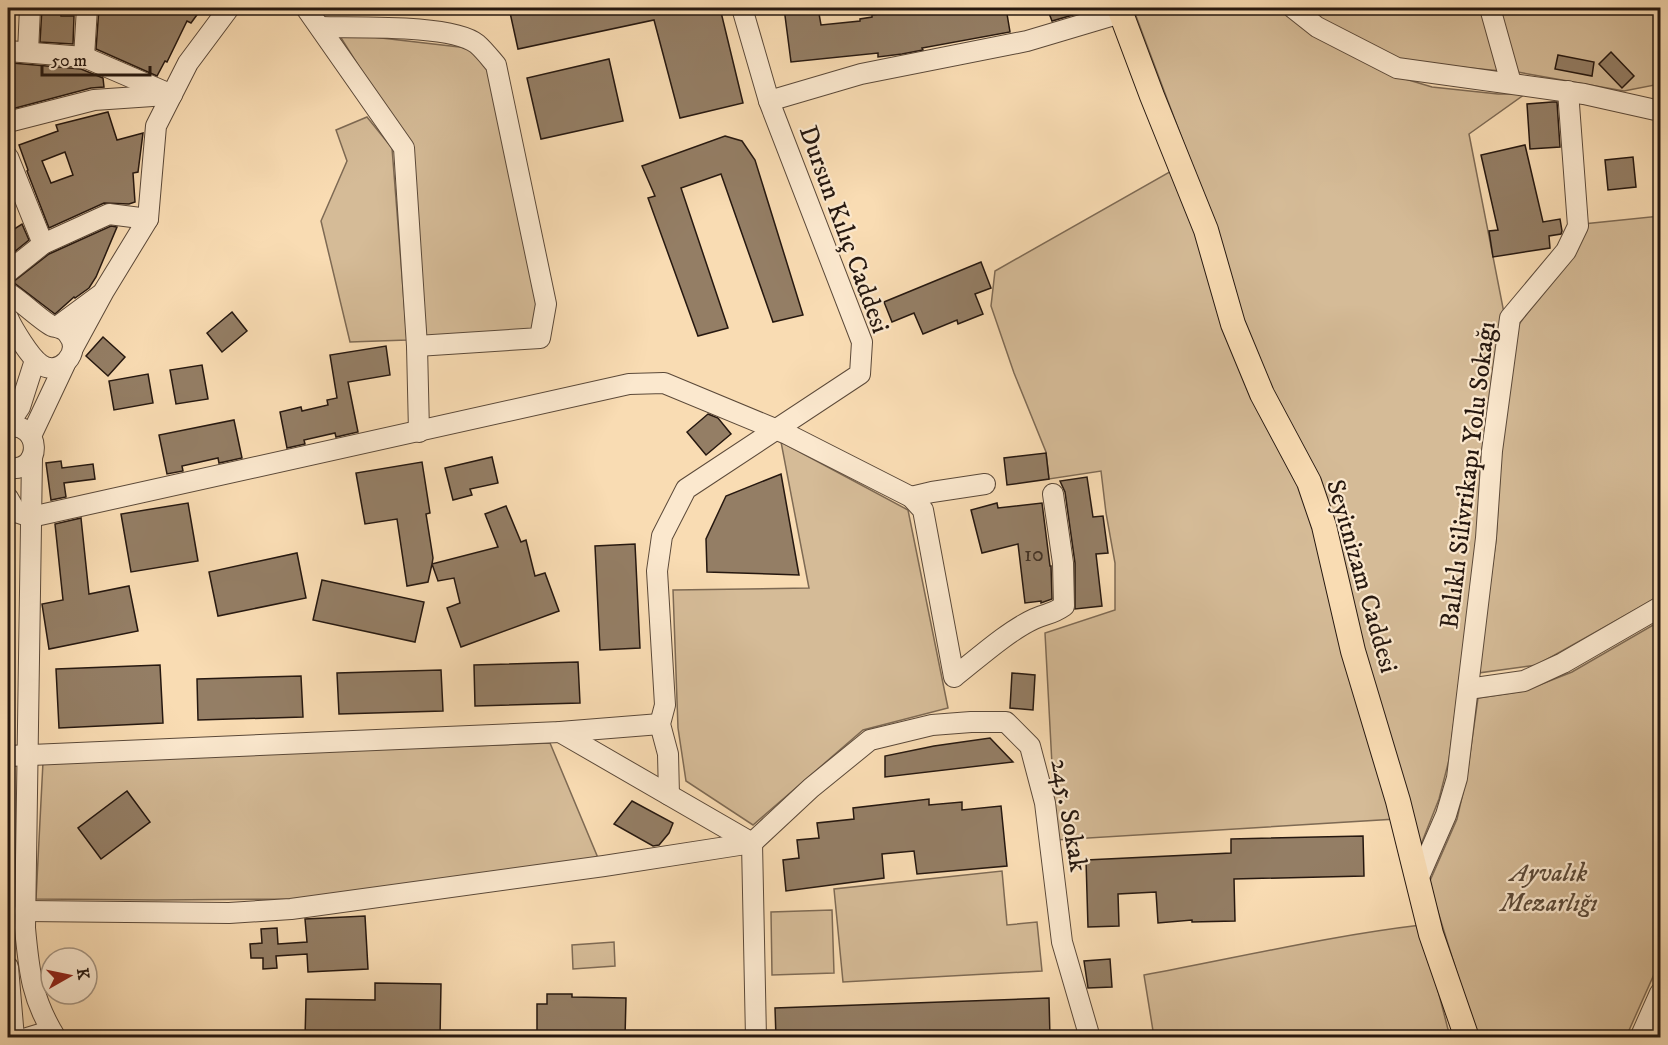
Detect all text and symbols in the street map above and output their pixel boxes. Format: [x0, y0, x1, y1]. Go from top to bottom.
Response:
scale bar [42, 39, 150, 77]
text: 50 m [51, 50, 87, 72]
street label: Dursun Kılıç Caddesi [791, 121, 896, 338]
street label: Balıklı Silivrikapı Yolu Sokağı [1433, 320, 1504, 631]
street label: Seyitnizam Caddesi [1318, 476, 1405, 677]
house number: 10 [1024, 541, 1044, 568]
street label: 245. Sokak [1042, 756, 1095, 875]
park label: Ayvalık Mezarlığı [1498, 857, 1598, 920]
north arrow [39, 946, 99, 1006]
text: K [72, 967, 94, 982]

